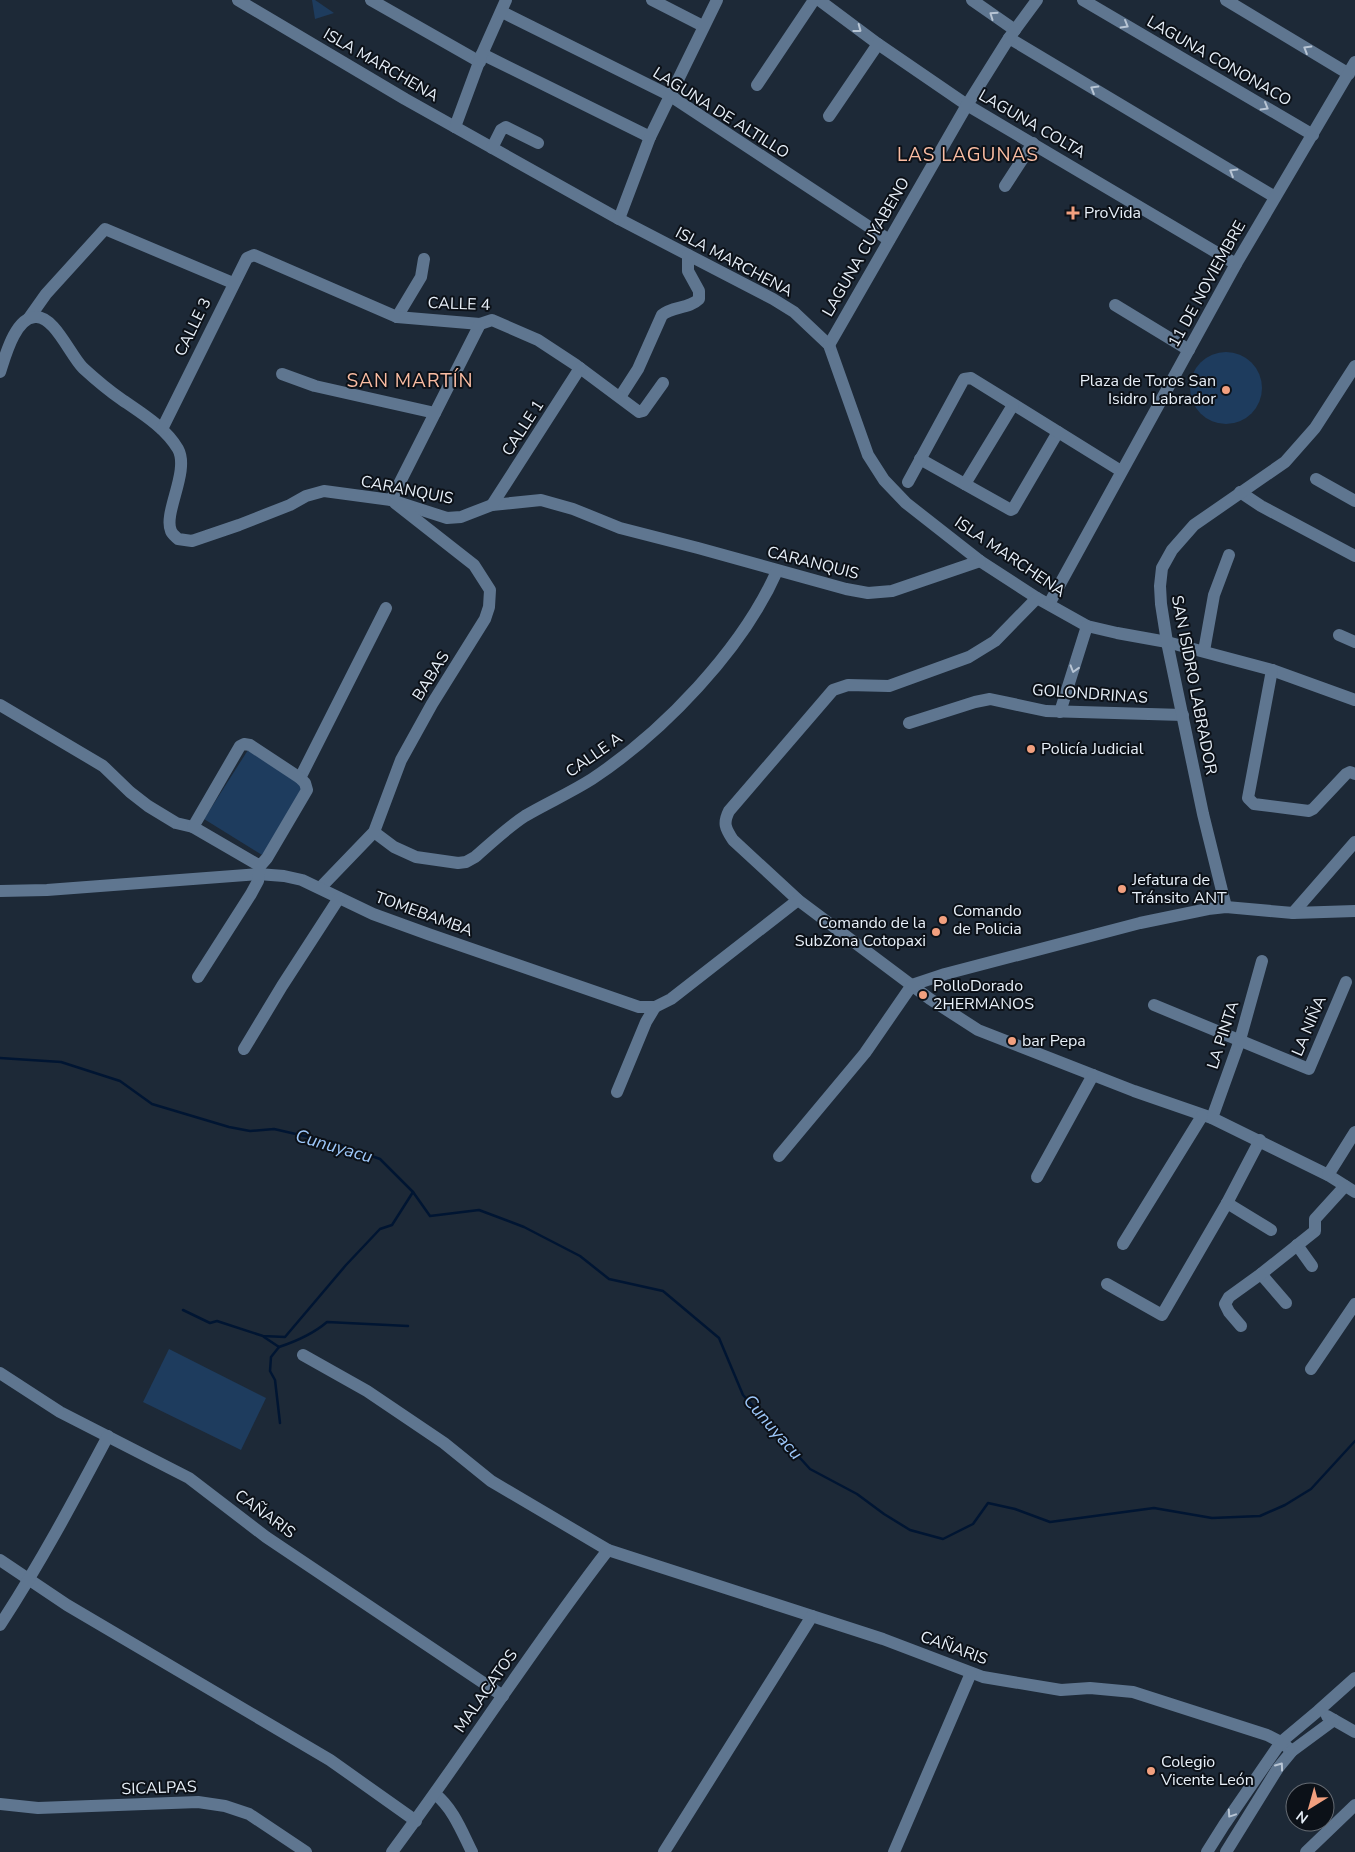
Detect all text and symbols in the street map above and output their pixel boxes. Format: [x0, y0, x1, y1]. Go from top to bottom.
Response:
street label: LAGUNA CONONACO [1143, 11, 1295, 111]
one-way arrow [990, 12, 999, 21]
one-way arrow [1120, 18, 1129, 28]
street label: ISLA MARCHENA [319, 23, 443, 107]
one-way arrow [852, 23, 862, 32]
one-way arrow [1303, 45, 1312, 55]
street label: LAGUNA DE ALTILLO [649, 62, 793, 164]
street label: LAGUNA COLTA [974, 84, 1090, 164]
one-way arrow [1090, 85, 1099, 95]
one-way arrow [1260, 101, 1269, 111]
district label: LAS LAGUNAS [897, 142, 1039, 168]
one-way arrow [1230, 169, 1239, 179]
street label: LAGUNA CUYABENO [817, 173, 915, 321]
place label: ProVida [1084, 202, 1141, 224]
marker: ProVida [1066, 206, 1080, 220]
street label: 11 DE NOVIEMBRE [1163, 217, 1251, 351]
street label: ISLA MARCHENA [672, 222, 797, 302]
street label: CALLE 4 [427, 292, 491, 316]
street label: CALLE 3 [169, 294, 217, 360]
district label: SAN MARTÍN [346, 368, 474, 394]
place label: Plaza de Toros San Isidro Labrador [1080, 370, 1216, 410]
marker: Plaza de Toros San Isidro Labrador [1220, 384, 1232, 396]
street label: CALLE 1 [497, 396, 549, 460]
street label: CARANQUIS [359, 470, 455, 510]
street label: ISLA MARCHENA [950, 512, 1070, 603]
street label: CARANQUIS [765, 541, 861, 585]
street label: SAN ISIDRO LABRADOR [1166, 593, 1222, 777]
street label: BABAS [407, 647, 455, 705]
one-way arrow [1069, 664, 1079, 672]
street label: GOLONDRINAS [1031, 679, 1149, 709]
street label: CALLE A [561, 727, 627, 783]
place label: Policía Judicial [1041, 738, 1144, 760]
marker: Policía Judicial [1025, 743, 1037, 755]
place label: Jefatura de Tránsito ANT [1131, 869, 1227, 909]
marker: Jefatura de Tránsito ANT [1116, 883, 1128, 895]
street label: TOMEBAMBA [372, 886, 476, 942]
place label: Comando de Policia [953, 900, 1022, 940]
place label: Comando de la SubZona Cotopaxi [795, 912, 926, 952]
marker: Comando de Policia [937, 914, 949, 926]
marker: Comando de la SubZona Cotopaxi [930, 926, 942, 938]
place label: PolloDorado 2HERMANOS [933, 975, 1034, 1015]
marker: PolloDorado 2HERMANOS [917, 989, 929, 1001]
street label: LA NIÑA [1286, 992, 1332, 1060]
street label: LA PINTA [1202, 998, 1244, 1072]
place label: bar Pepa [1022, 1030, 1086, 1052]
marker: bar Pepa [1006, 1035, 1018, 1047]
water label: Cunuyacu [293, 1124, 375, 1168]
water label: Cunuyacu [738, 1389, 808, 1465]
street label: CAÑARIS [230, 1484, 300, 1544]
street label: CAÑARIS [917, 1626, 991, 1670]
street label: MALACATOS [449, 1645, 523, 1737]
place label: Colegio Vicente León [1160, 1751, 1254, 1791]
one-way arrow [1274, 1763, 1283, 1772]
marker: Colegio Vicente León [1145, 1765, 1157, 1777]
street label: SICALPAS [121, 1776, 197, 1800]
north arrow [1285, 1782, 1335, 1832]
text: N [1293, 1806, 1312, 1828]
one-way arrow [1228, 1808, 1237, 1818]

